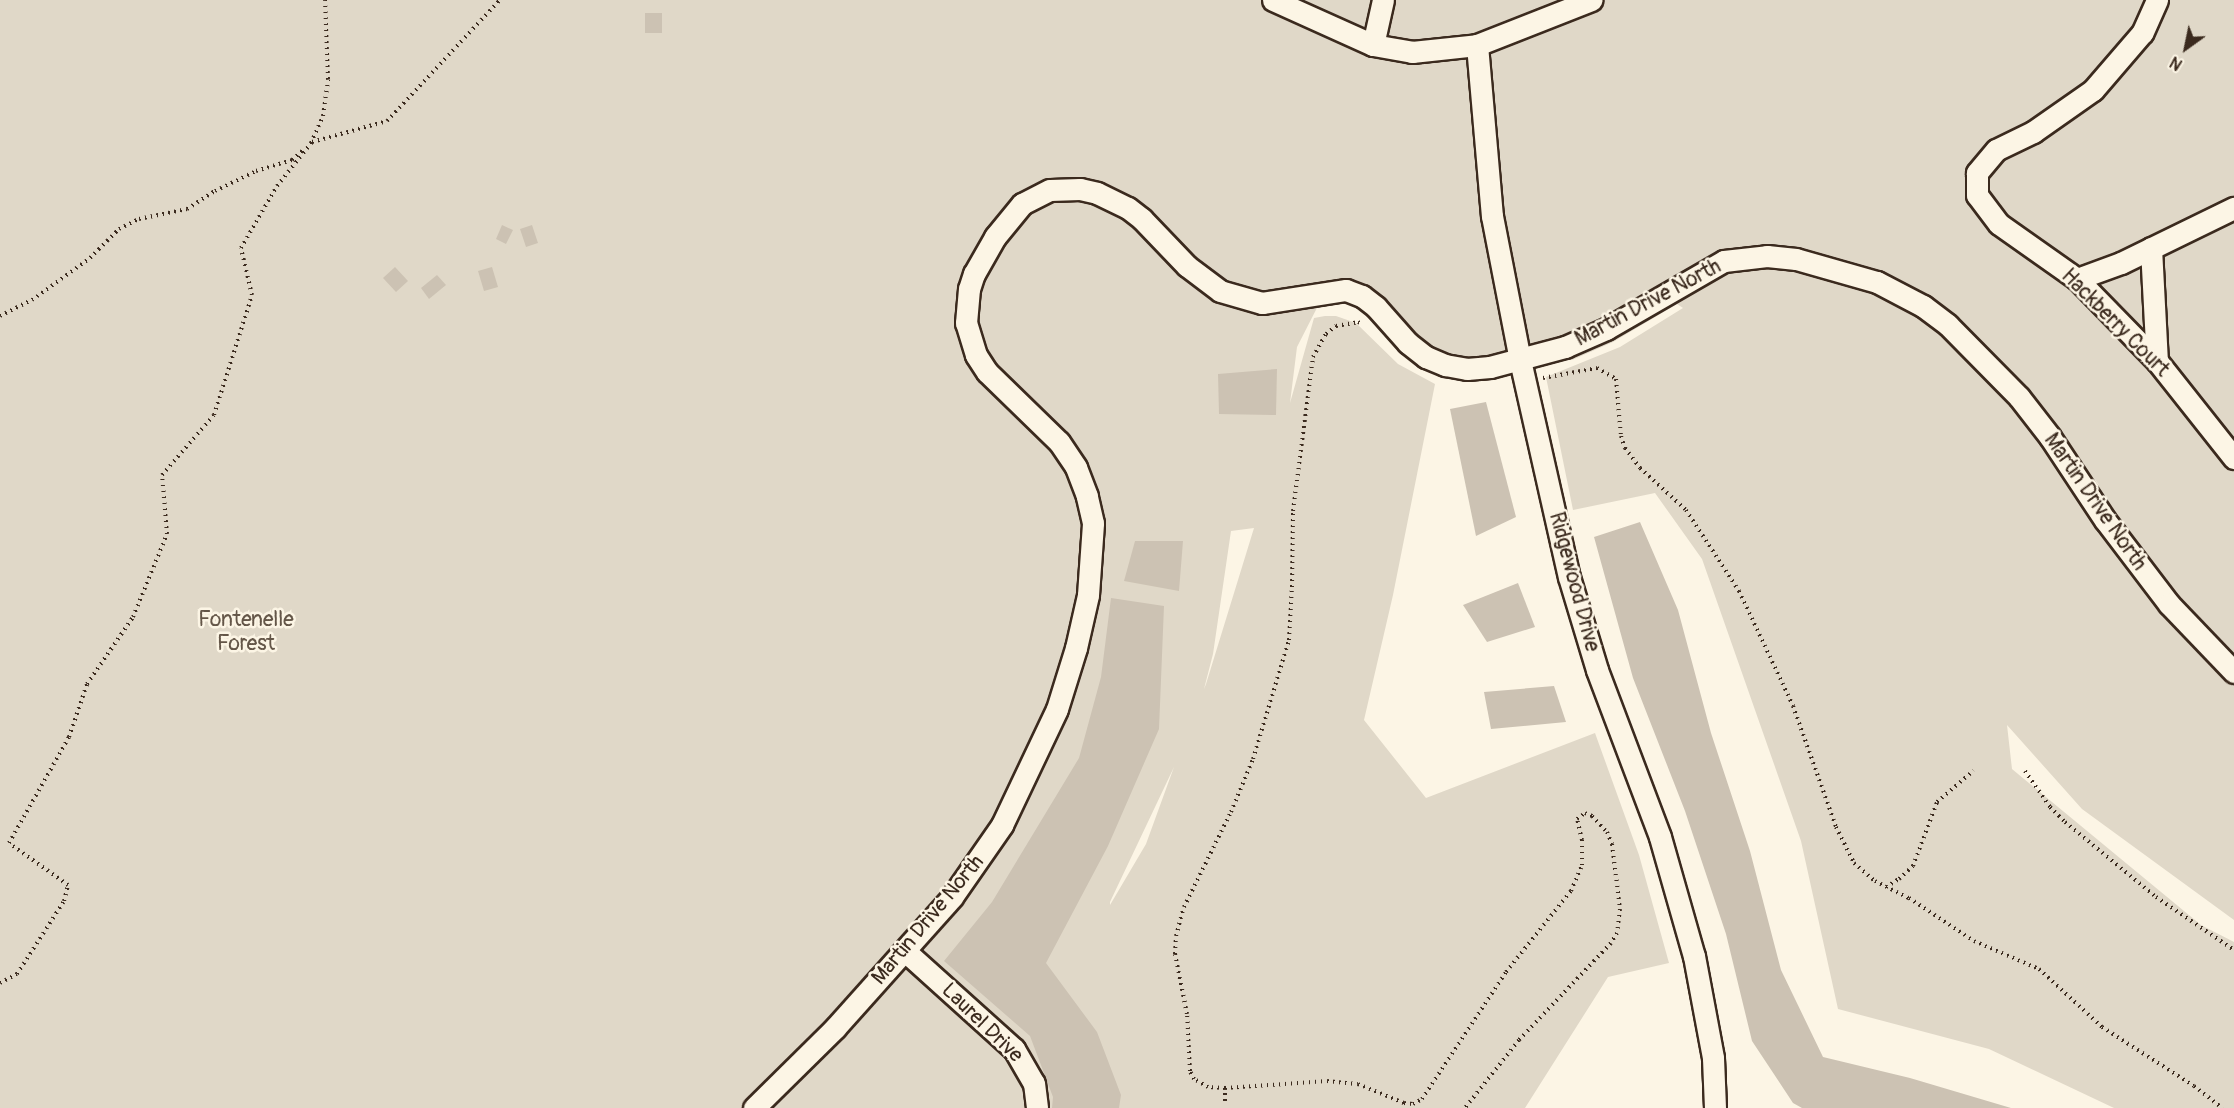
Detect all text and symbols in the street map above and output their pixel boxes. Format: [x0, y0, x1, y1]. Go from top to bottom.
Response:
north arrow [2156, 18, 2216, 78]
text: N [2166, 52, 2186, 74]
street label: Martin Drive North [1571, 254, 1725, 352]
street label: Hackberry Court [2056, 264, 2174, 382]
street label: Martin Drive North [2038, 429, 2152, 575]
street label: Ridgewood Drive [1543, 509, 1605, 655]
park label: Fontenelle Forest [198, 607, 294, 657]
street label: Martin Drive North [866, 850, 990, 990]
street label: Laurel Drive [936, 978, 1028, 1068]

